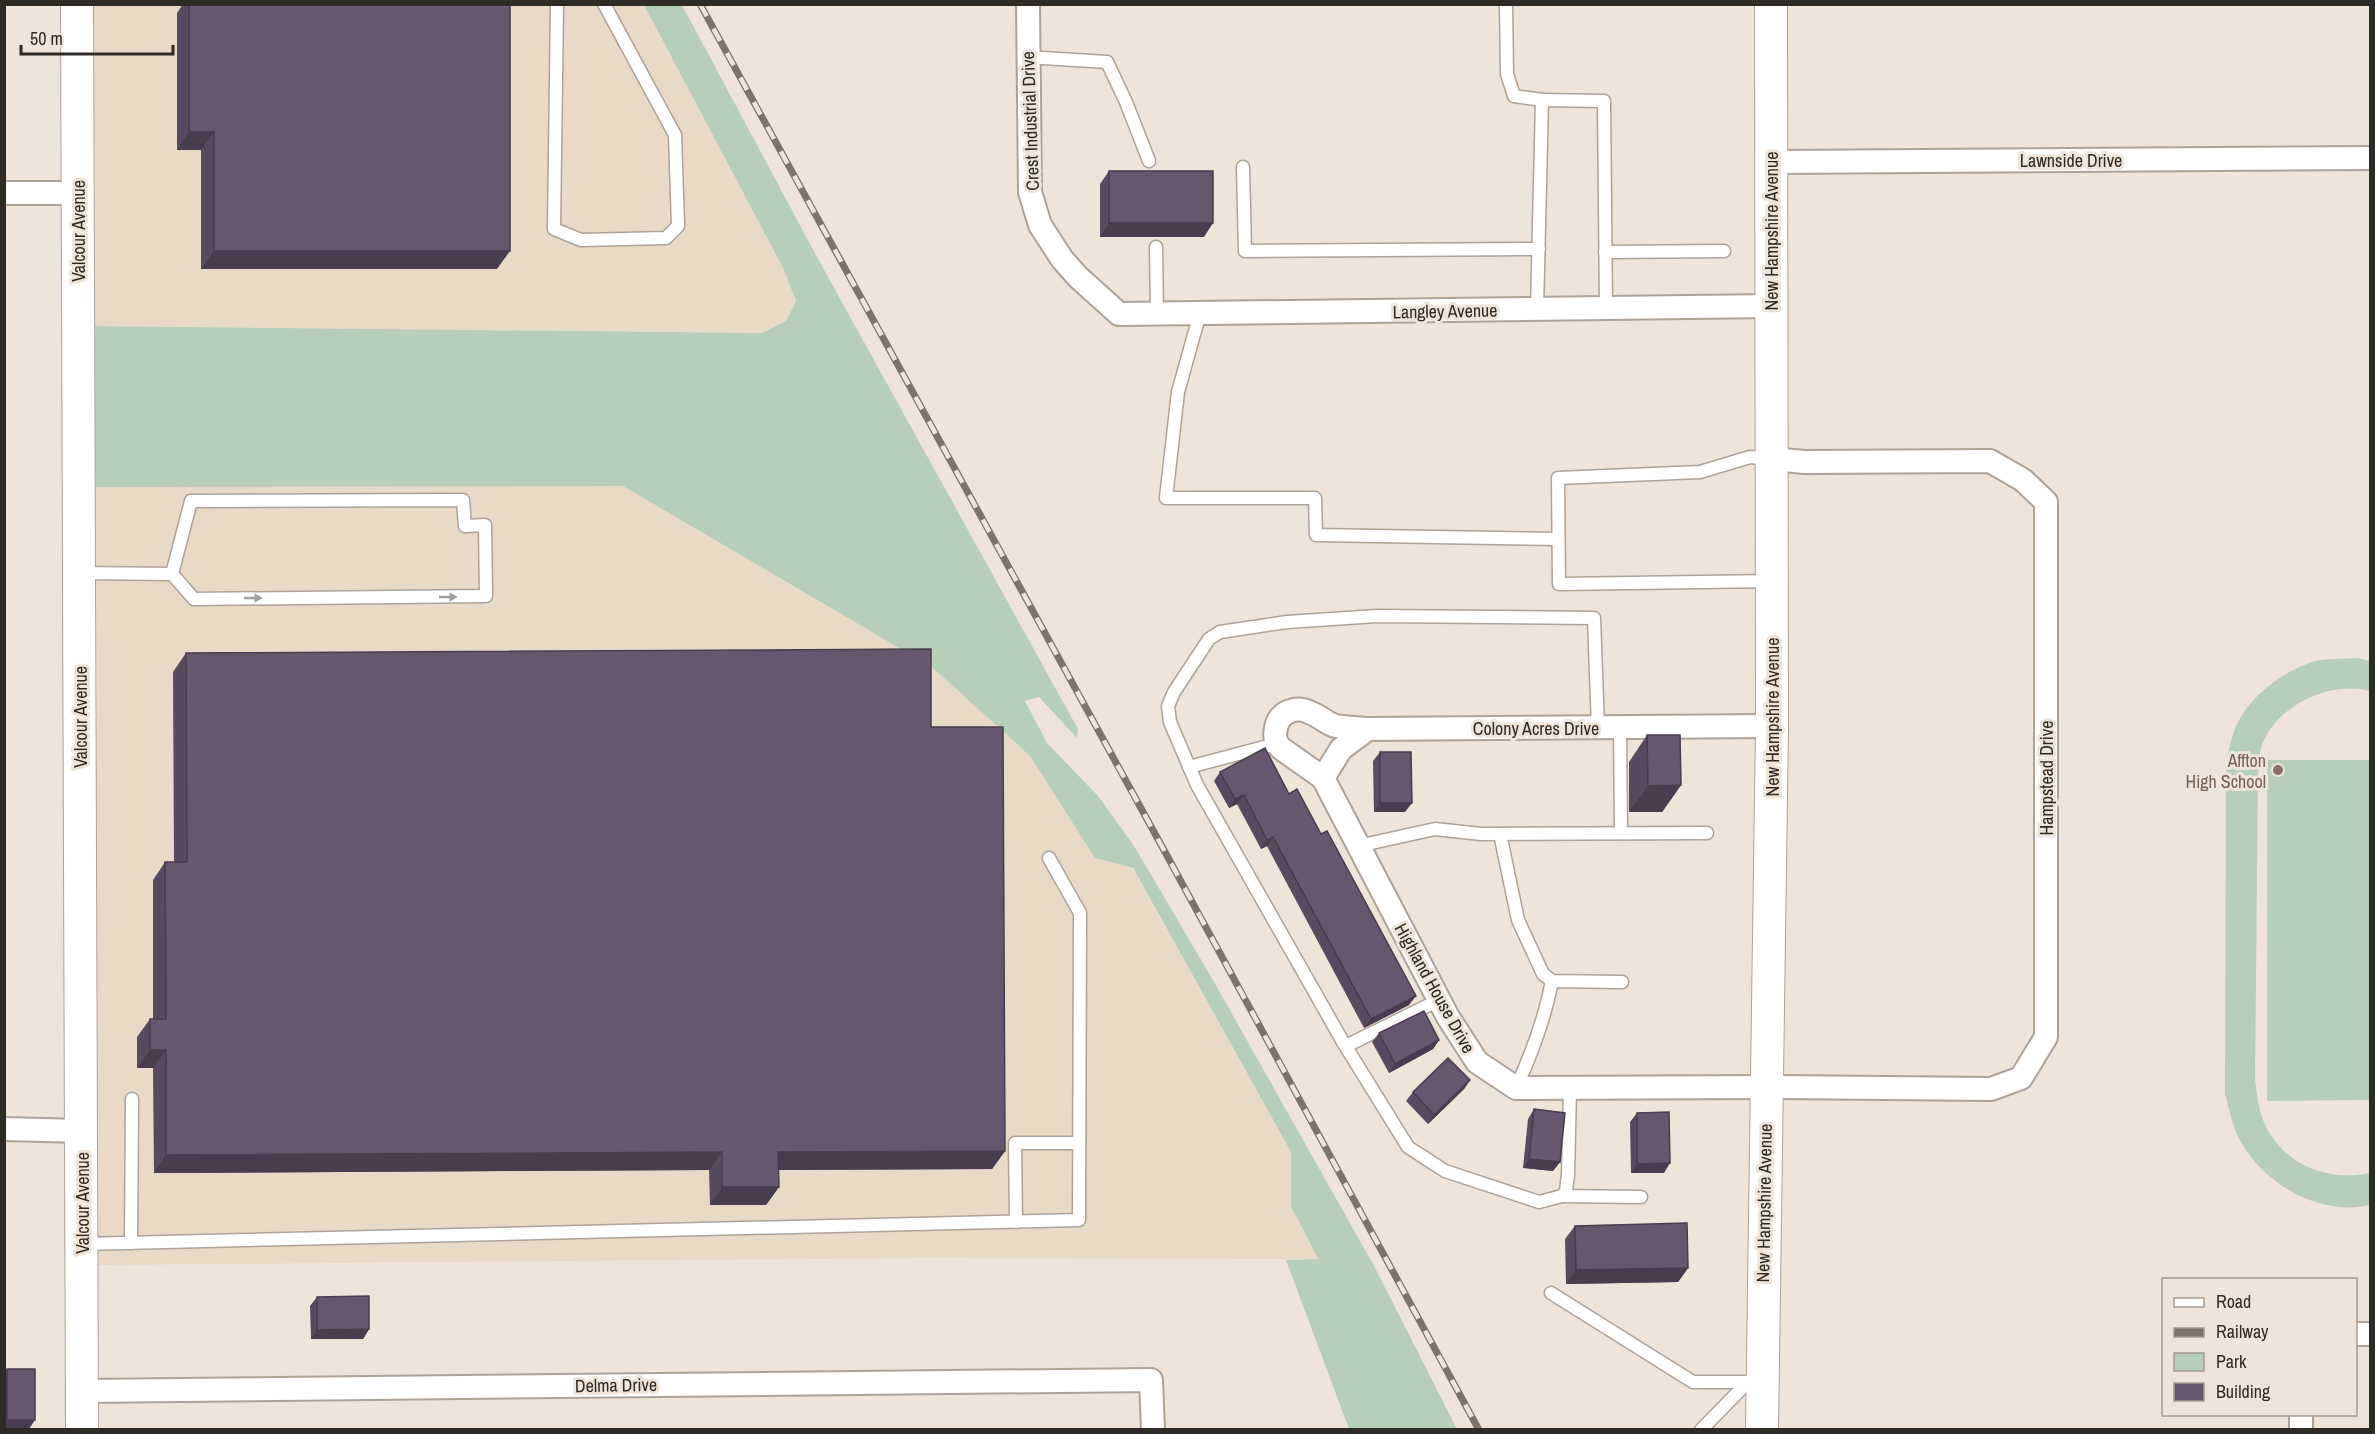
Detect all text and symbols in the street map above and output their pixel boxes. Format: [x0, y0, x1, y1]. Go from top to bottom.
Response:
scale bar [21, 18, 172, 56]
text: 50 m [30, 26, 63, 51]
street label: Crest Industrial Drive [1015, 51, 1045, 191]
street label: Lawnside Drive [2020, 148, 2122, 173]
street label: New Hampshire Avenue [1759, 152, 1784, 310]
street label: Valcour Avenue [66, 180, 91, 282]
street label: Langley Avenue [1392, 298, 1498, 324]
one-way arrow [438, 592, 457, 602]
one-way arrow [243, 593, 262, 603]
street label: New Hampshire Avenue [1760, 638, 1785, 796]
street label: Valcour Avenue [68, 666, 93, 768]
street label: Colony Acres Drive [1473, 716, 1599, 741]
street label: Hampstead Drive [2034, 721, 2059, 835]
place label: Affton High School [2186, 748, 2266, 794]
marker: Affton High School [2271, 763, 2285, 777]
street label: Highland House Drive [1389, 918, 1481, 1058]
street label: New Hampshire Avenue [1750, 1123, 1778, 1283]
street label: Valcour Avenue [70, 1152, 95, 1254]
legend [2162, 1278, 2357, 1416]
text: Road [2216, 1289, 2251, 1314]
text: Railway [2216, 1319, 2269, 1344]
text: Park [2216, 1349, 2247, 1374]
street label: Delma Drive [575, 1372, 657, 1398]
text: Building [2216, 1379, 2271, 1404]

